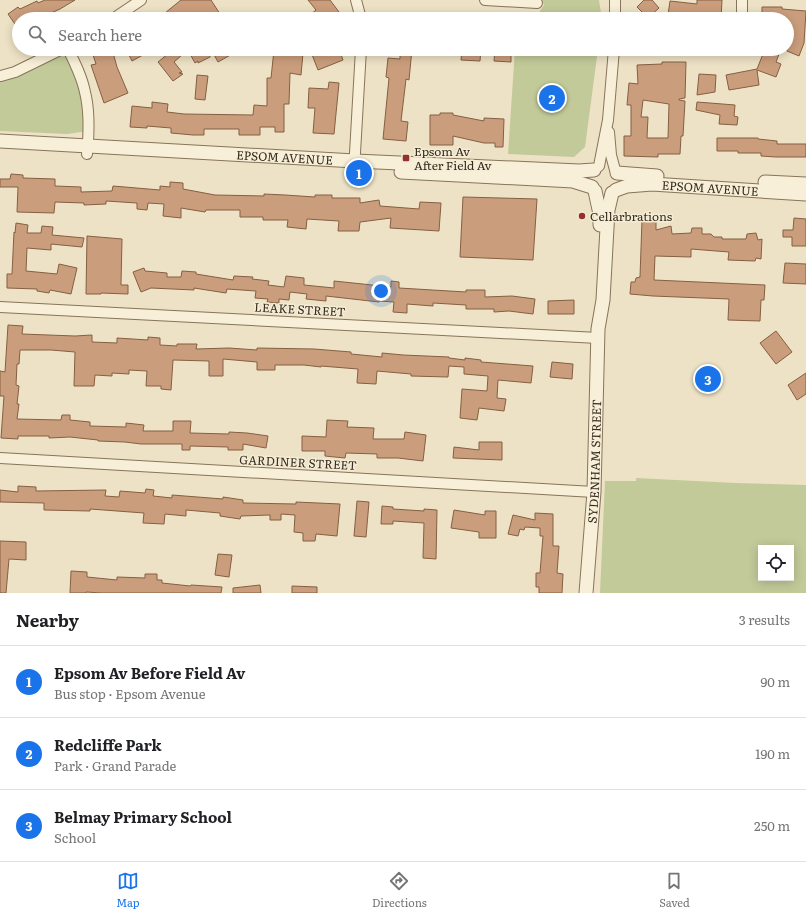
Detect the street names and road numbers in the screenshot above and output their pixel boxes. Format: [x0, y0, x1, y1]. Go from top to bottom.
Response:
street label: EPSOM AVENUE [236, 145, 334, 169]
street label: EPSOM AVENUE [661, 176, 759, 200]
street label: LEAKE STREET [254, 298, 346, 320]
street label: SYDENHAM STREET [583, 399, 605, 524]
street label: GARDINER STREET [239, 450, 357, 474]

